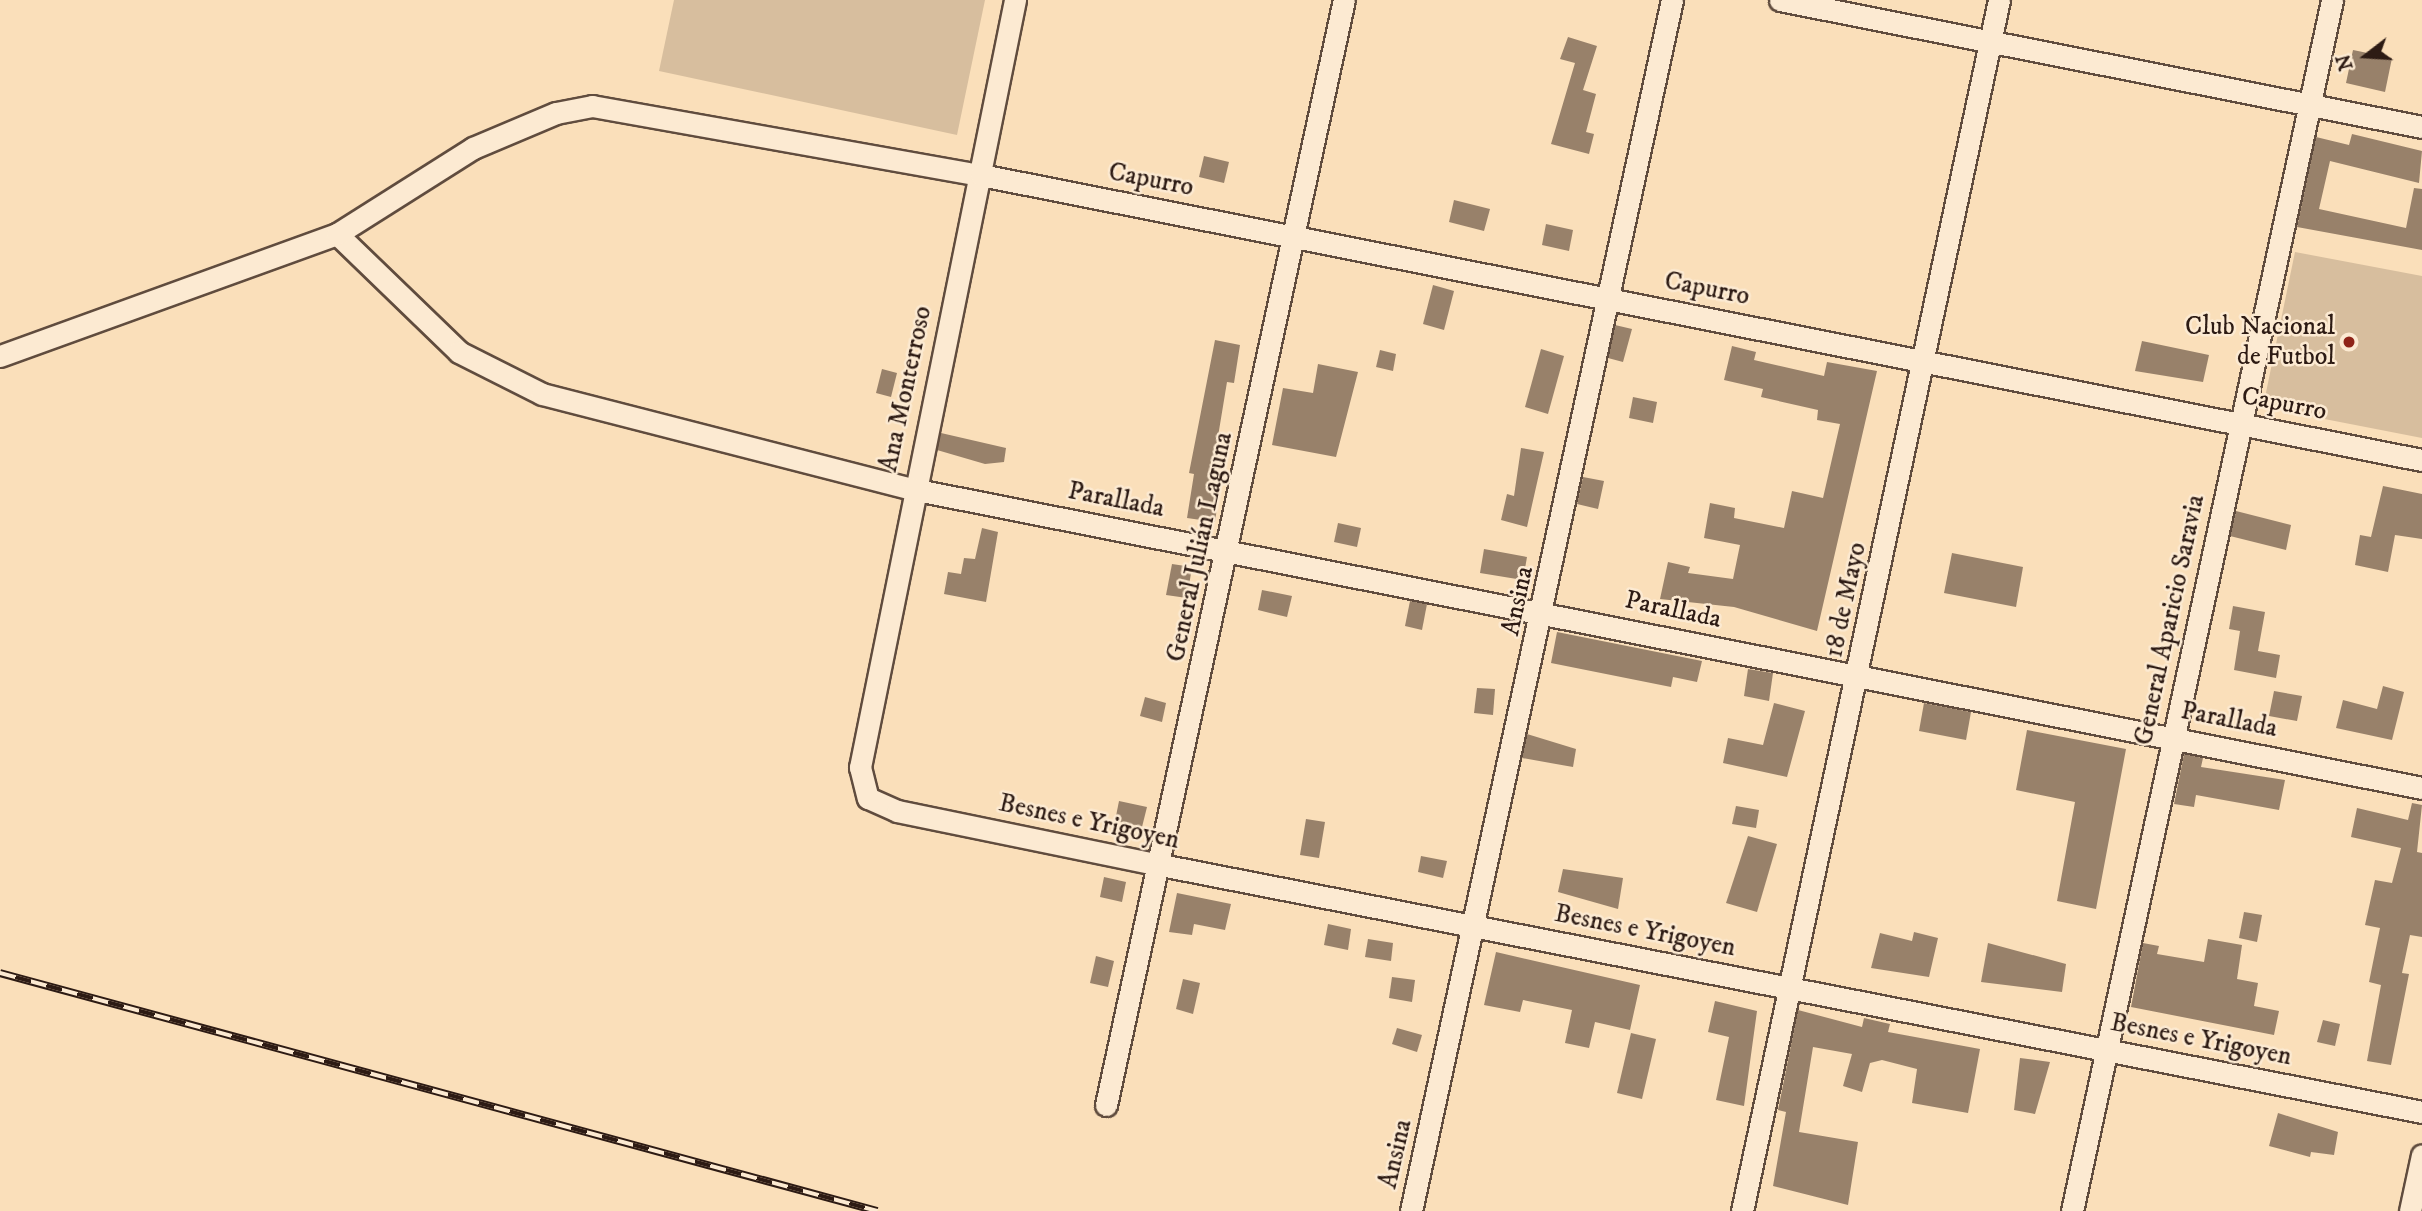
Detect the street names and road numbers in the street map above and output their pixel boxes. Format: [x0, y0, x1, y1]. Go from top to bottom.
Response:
street label: Capurro [1106, 156, 1196, 204]
street label: Capurro [1662, 265, 1752, 313]
street label: Ana Monterroso [873, 303, 939, 475]
street label: Capurro [2239, 380, 2329, 428]
street label: General Julián Laguna [1160, 429, 1240, 665]
street label: Parallada [1065, 475, 1167, 525]
street label: General Aparicio Saravia [2128, 492, 2212, 748]
street label: 18 de Mayo [1819, 540, 1873, 660]
street label: Ansina [1495, 563, 1541, 639]
street label: Parallada [1622, 585, 1724, 635]
street label: Parallada [2178, 695, 2280, 745]
street label: Besnes e Yrigoyen [996, 788, 1182, 856]
street label: Besnes e Yrigoyen [1552, 898, 1738, 964]
street label: Besnes e Yrigoyen [2108, 1007, 2294, 1073]
street label: Ansina [1373, 1116, 1419, 1192]

